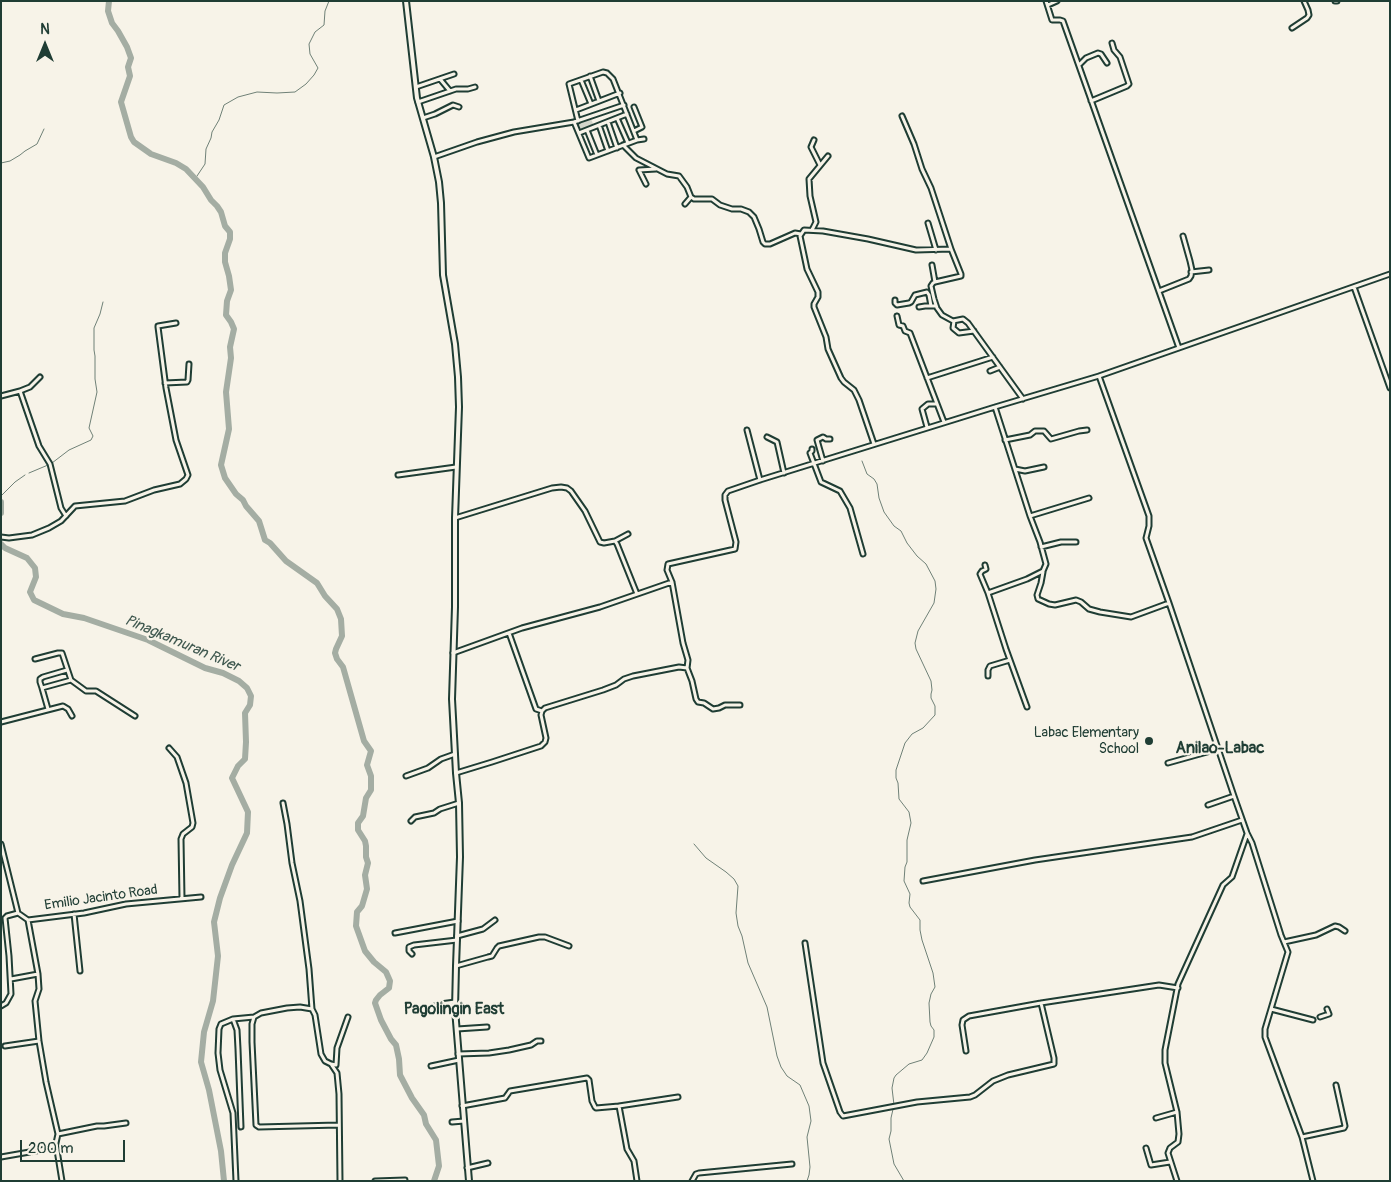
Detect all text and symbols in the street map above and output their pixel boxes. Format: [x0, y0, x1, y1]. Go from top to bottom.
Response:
north arrow [20, 20, 70, 70]
text: N [40, 21, 50, 38]
water label: Pinagkamuran River [122, 612, 242, 676]
place label: Labac Elementary School [1034, 725, 1139, 758]
marker: Labac Elementary School [1143, 735, 1155, 747]
district label: Anilao-Labac [1176, 739, 1264, 759]
street label: Emilio Jacinto Road [43, 882, 159, 914]
district label: Pagolingin East [404, 1000, 504, 1020]
scale bar [22, 1130, 128, 1162]
text: 200 m [28, 1139, 73, 1158]

